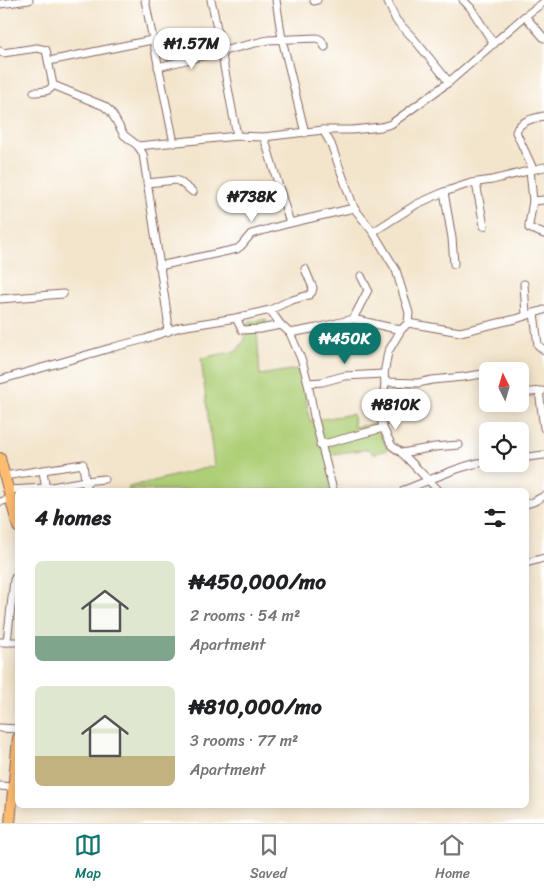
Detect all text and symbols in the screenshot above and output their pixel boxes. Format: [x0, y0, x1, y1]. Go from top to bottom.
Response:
pin: ₦1.57M [151, 28, 233, 70]
text: ₦1.57M [165, 29, 219, 58]
pin: ₦738K [217, 180, 287, 223]
text: ₦738K [228, 182, 276, 211]
pin: ₦450K [310, 322, 380, 365]
text: ₦450K [320, 324, 370, 353]
north arrow [479, 362, 529, 412]
map controls [479, 362, 529, 472]
pin: ₦810K [361, 388, 431, 431]
text: ₦810K [373, 390, 420, 419]
button: locate [479, 422, 529, 472]
text: 4 homes [35, 499, 111, 537]
icon: filters [481, 504, 509, 532]
text: ₦450,000/mo [190, 563, 326, 601]
icon: home [75, 581, 135, 641]
text: 2 rooms · 54 m² [190, 601, 300, 630]
text: Apartment [190, 630, 266, 659]
text: ₦810,000/mo [190, 688, 322, 726]
icon: home [75, 706, 135, 766]
text: 3 rooms · 77 m² [190, 726, 298, 755]
text: Apartment [190, 755, 266, 784]
tab: Map [74, 831, 102, 886]
tab: Saved [250, 831, 287, 886]
tab: Home [435, 831, 470, 886]

